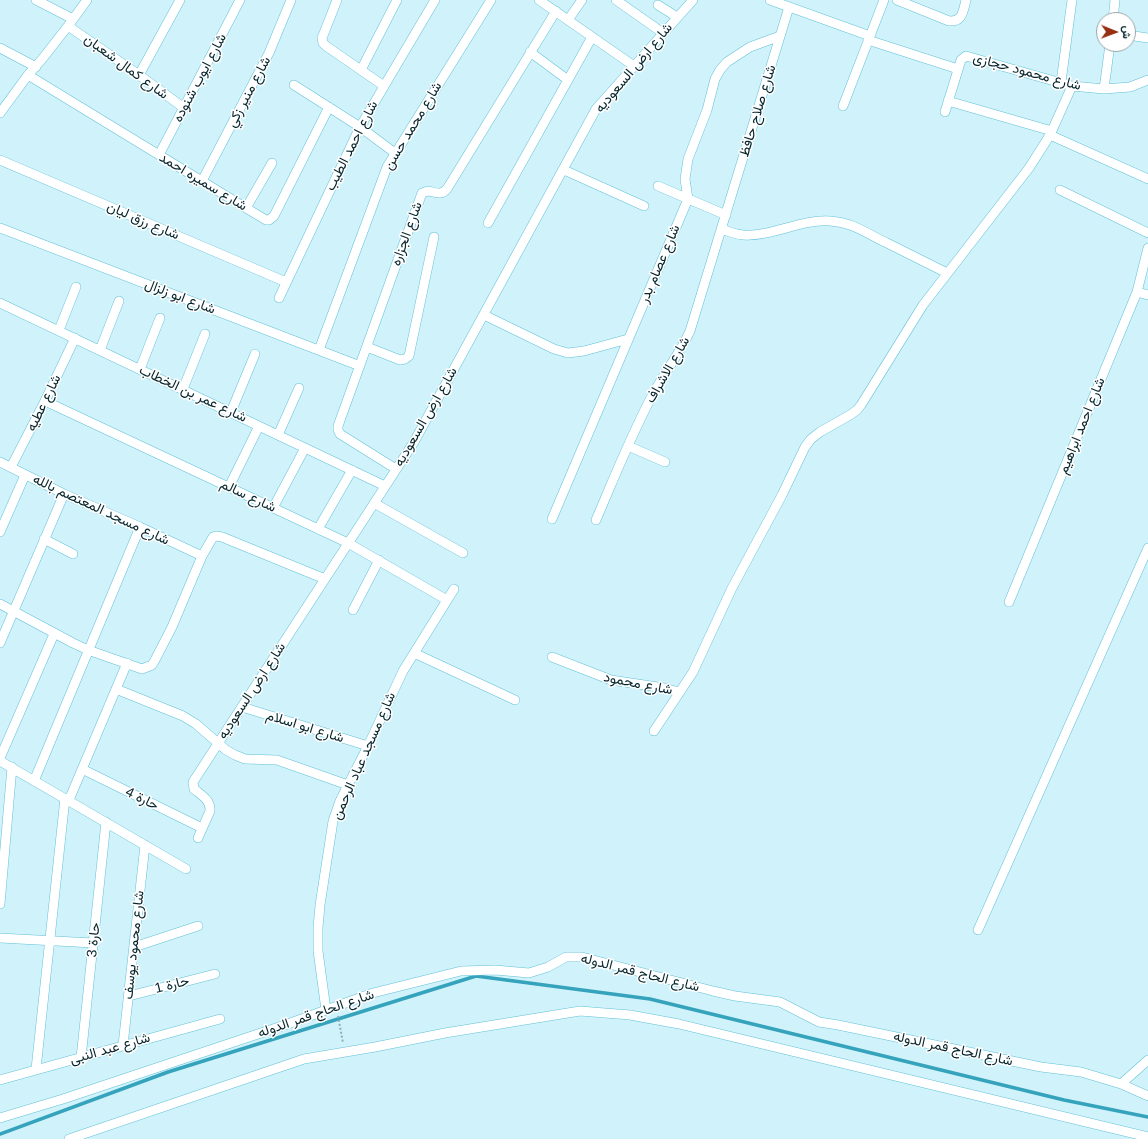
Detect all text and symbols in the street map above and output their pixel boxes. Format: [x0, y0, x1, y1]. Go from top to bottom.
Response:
north arrow [1096, 12, 1136, 52]
street label: شارع ارض السعوديه [592, 20, 676, 116]
text: ش [1121, 25, 1133, 39]
street label: شارع كمال شعبان [81, 31, 171, 103]
street label: شارع ايوب شنوده [170, 31, 230, 125]
street label: شارع محمود حجازى [971, 50, 1083, 94]
street label: شارع منير زكي [223, 54, 275, 130]
street label: شارع صلاح حافظ [736, 63, 780, 159]
street label: شارع محمد حسن [380, 79, 446, 173]
street label: شارع احمد الطيب [322, 98, 382, 194]
street label: شارع سميره احمد [156, 149, 250, 215]
street label: شارع رزق ليان [104, 198, 182, 244]
street label: شارع الجزاره [388, 200, 426, 268]
street label: شارع عصام بدر [636, 222, 684, 306]
street label: شارع ابو زلزال [142, 276, 218, 318]
street label: شارع الاشراف [642, 334, 694, 406]
street label: شارع عمر بن الخطاب [136, 362, 250, 426]
street label: شارع ارض السعوديه [391, 364, 461, 470]
street label: شارع عطيه [23, 372, 65, 434]
street label: شارع احمد ابراهيم [1055, 375, 1109, 477]
street label: شارع مسجد المعتصم بالله [30, 471, 172, 549]
street label: شارع سالم [217, 476, 279, 516]
street label: شارع ارض السعوديه [214, 639, 290, 743]
street label: شارع محمود [602, 669, 674, 699]
street label: شارع مسجد عباد الرحمن [328, 690, 400, 822]
street label: شارع ابو اسلام [264, 707, 346, 747]
street label: حارة 4 [123, 784, 161, 814]
street label: شارع محمود يوسف [120, 890, 148, 1000]
street label: حارة 3 [84, 922, 104, 958]
street label: شارع الحاج قمر الدوله [579, 950, 701, 996]
street label: حارة 1 [153, 973, 191, 997]
street label: شارع الحاج قمر الدوله [256, 986, 376, 1042]
street label: شارع الحاج قمر الدوله [892, 1028, 1014, 1070]
street label: شارع عبد النبى [68, 1030, 152, 1068]

